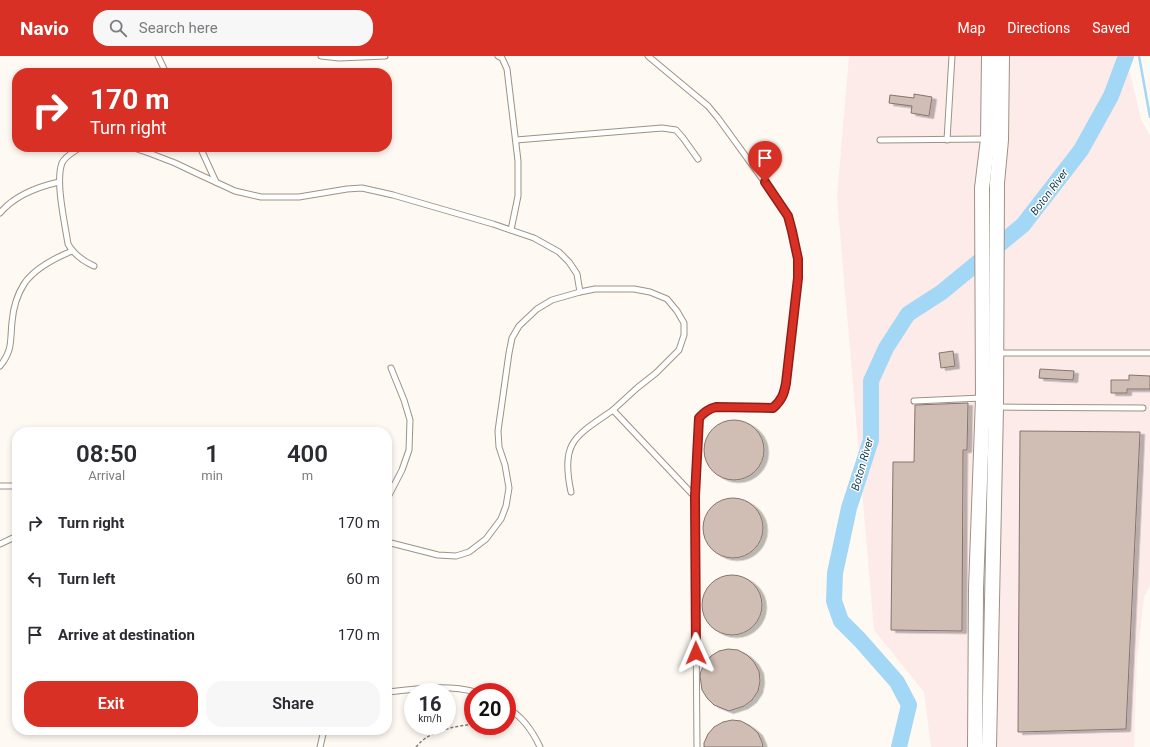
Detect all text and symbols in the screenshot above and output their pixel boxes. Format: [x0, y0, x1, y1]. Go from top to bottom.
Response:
search box [93, 10, 373, 46]
text: Navio [20, 17, 69, 40]
icon: search [107, 17, 129, 39]
text: Search here [139, 19, 218, 37]
text: Map [958, 20, 985, 36]
text: Directions [1007, 20, 1070, 36]
text: Saved [1092, 20, 1130, 36]
text: 170 m [90, 83, 169, 116]
icon: right [24, 84, 76, 136]
text: Turn right [90, 117, 167, 138]
pin [748, 141, 782, 182]
icon: arrive [754, 147, 776, 169]
water label: Boton River [1028, 166, 1071, 218]
water label: Boton River [849, 436, 876, 492]
text: 08:50 [76, 440, 137, 468]
text: 1 [205, 440, 219, 468]
text: 400 [287, 440, 328, 468]
text: Arrival [88, 468, 125, 483]
text: min [201, 468, 223, 483]
text: m [302, 468, 313, 483]
icon: right [24, 512, 46, 534]
text: Turn right [58, 514, 124, 532]
text: 170 m [338, 514, 380, 532]
icon: left [24, 568, 46, 590]
text: Turn left [58, 570, 115, 588]
text: 60 m [346, 570, 380, 588]
icon: arrive [24, 624, 46, 646]
text: Arrive at destination [58, 626, 195, 644]
text: 170 m [338, 626, 380, 644]
position arrow [675, 632, 717, 674]
button: Exit [24, 681, 198, 727]
button: Share [206, 681, 380, 727]
speed limit sign: 20 [464, 683, 516, 735]
text: 16 [419, 692, 441, 716]
text: km/h [418, 713, 442, 724]

